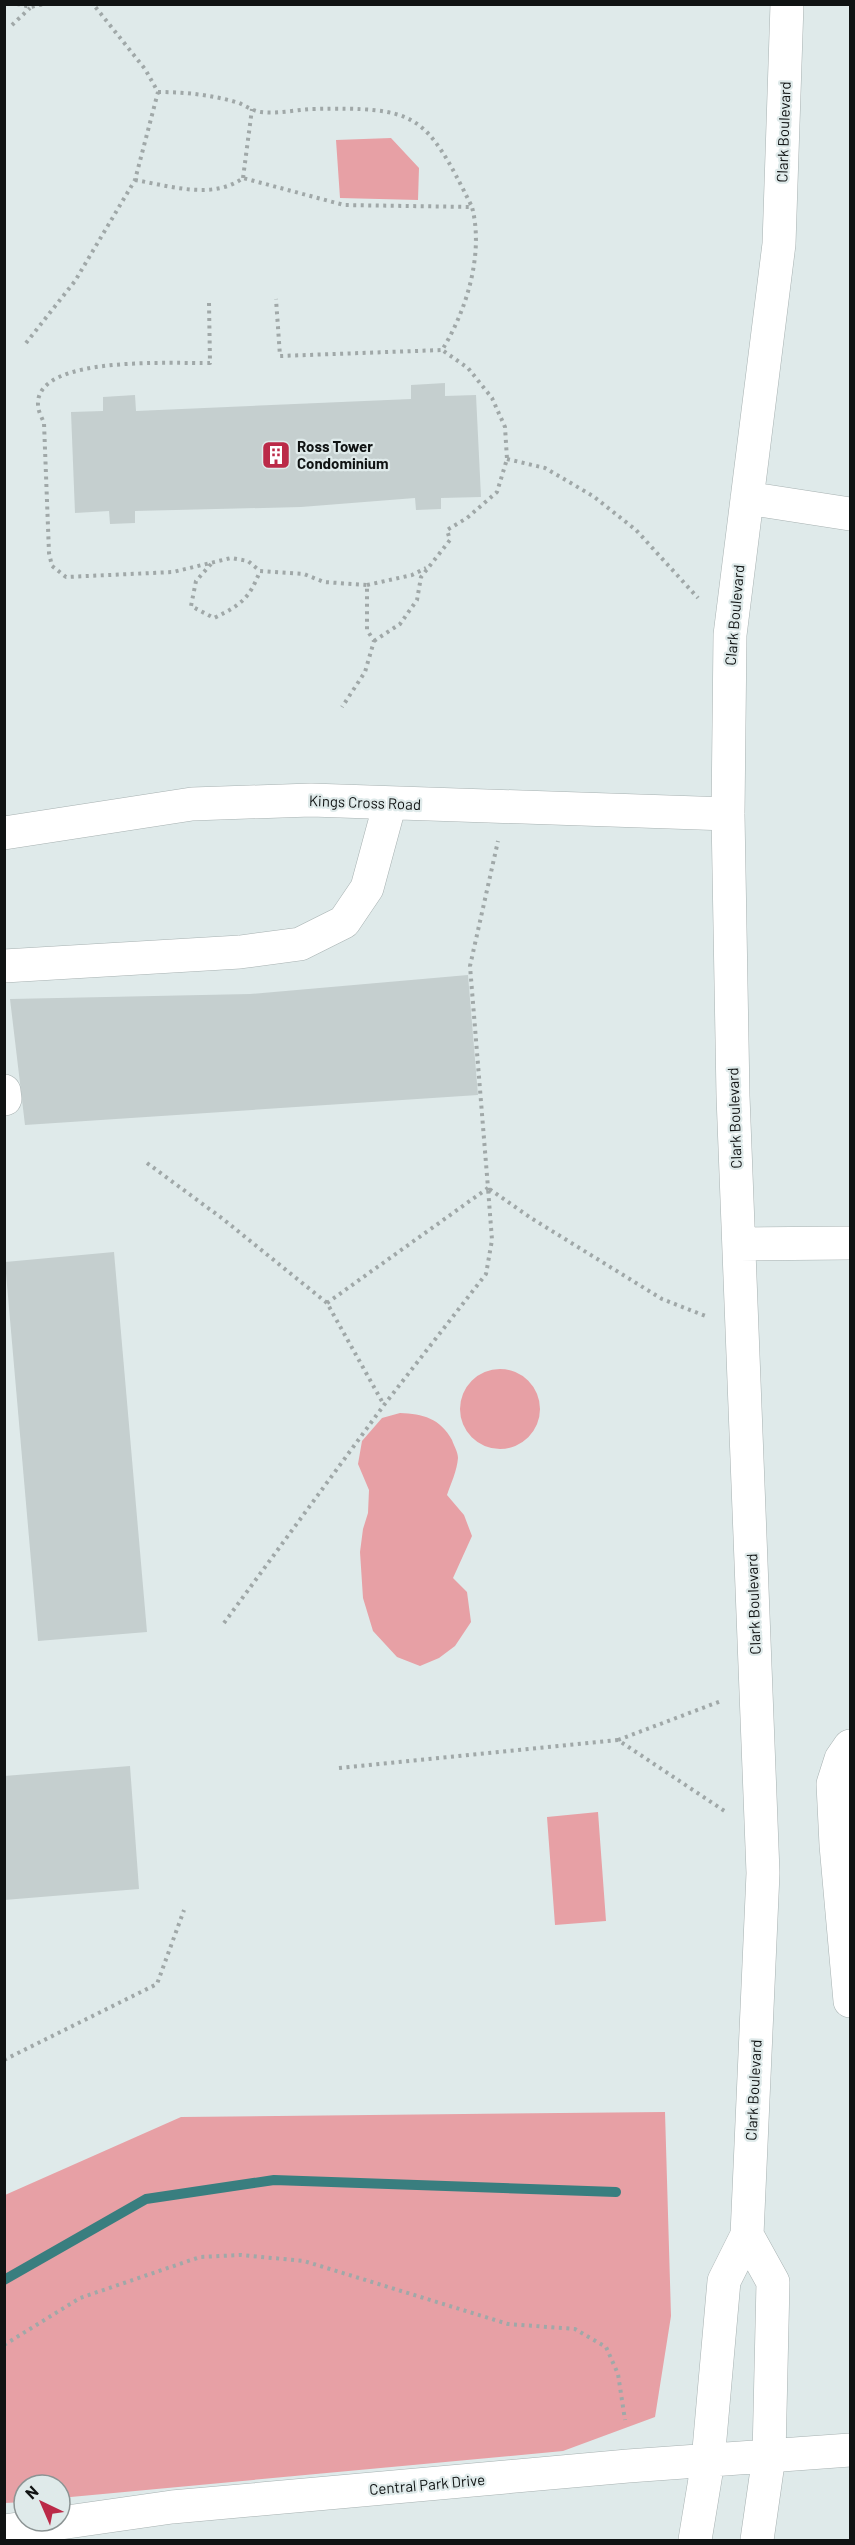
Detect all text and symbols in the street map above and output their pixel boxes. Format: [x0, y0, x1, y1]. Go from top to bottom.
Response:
street label: Clark Boulevard [772, 81, 794, 183]
place label: Ross Tower Condominium [297, 437, 389, 472]
building icon: Ross Tower Condominium [260, 439, 292, 471]
street label: Clark Boulevard [721, 564, 747, 666]
street label: Kings Cross Road [309, 791, 421, 813]
street label: Clark Boulevard [723, 1067, 745, 1169]
street label: Clark Boulevard [742, 1553, 764, 1655]
street label: Clark Boulevard [741, 2039, 765, 2141]
street label: Central Park Drive [368, 2470, 486, 2498]
north arrow [12, 2473, 72, 2533]
text: N [21, 2481, 42, 2502]

